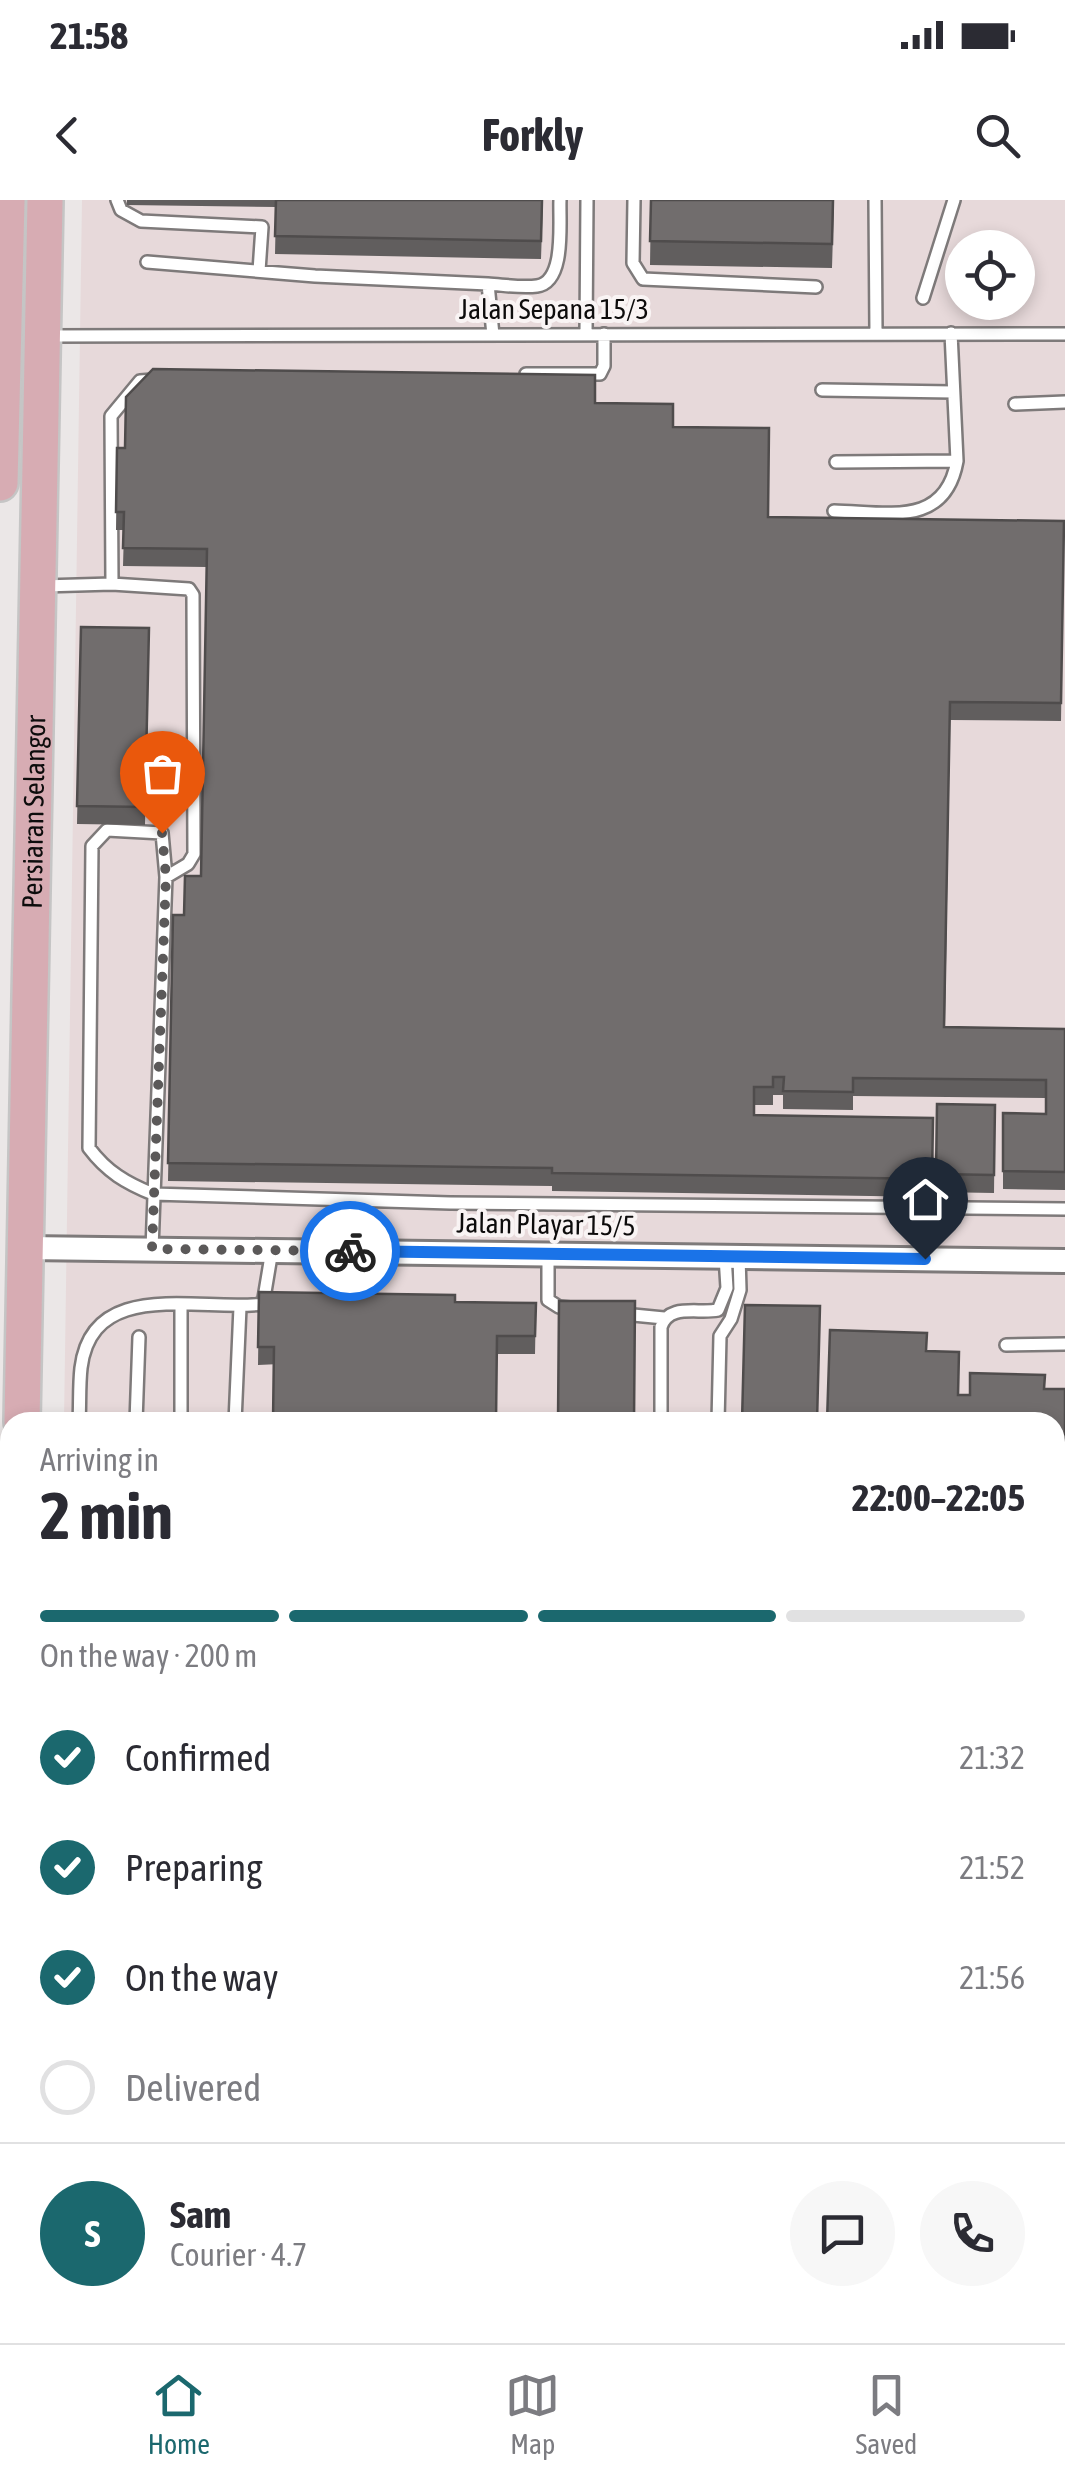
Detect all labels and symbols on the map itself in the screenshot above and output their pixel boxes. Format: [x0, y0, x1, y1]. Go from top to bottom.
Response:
street label: Jalan Sepana 15/3 [459, 293, 649, 325]
street label: Persiaran Selangor [16, 714, 51, 909]
pin [120, 731, 205, 834]
pin [883, 1157, 968, 1260]
courier [300, 1201, 400, 1301]
street label: Jalan Playar 15/5 [456, 1206, 636, 1242]

